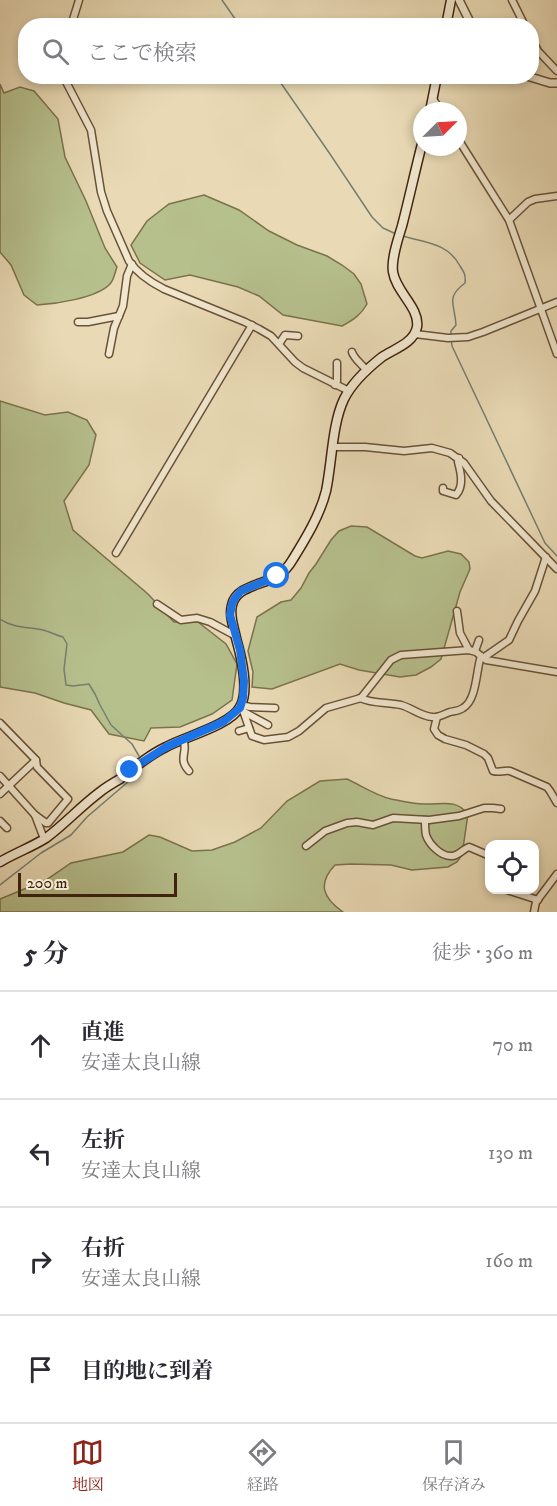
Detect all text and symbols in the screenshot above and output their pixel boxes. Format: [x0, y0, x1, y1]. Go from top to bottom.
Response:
search box [18, 18, 539, 84]
icon: search [39, 35, 72, 68]
text: ここで検索 [87, 40, 197, 67]
north arrow [413, 102, 467, 156]
route start [263, 562, 289, 588]
route end [116, 756, 142, 782]
map controls [485, 840, 539, 894]
button: locate [485, 840, 539, 894]
scale bar [18, 870, 177, 898]
text: 200 m [27, 873, 68, 893]
text: 5 分 [24, 938, 69, 971]
text: 徒歩 · 360 m [432, 941, 533, 966]
text: 直進 [81, 1019, 125, 1046]
icon: ahead [24, 1029, 57, 1062]
text: 70 m [492, 1033, 533, 1058]
text: 安達太良山線 [81, 1051, 201, 1076]
text: 左折 [81, 1127, 125, 1154]
icon: left [24, 1137, 57, 1170]
text: 130 m [488, 1141, 533, 1166]
text: 安達太良山線 [81, 1159, 201, 1184]
text: 右折 [81, 1235, 125, 1262]
icon: right [24, 1245, 57, 1278]
text: 160 m [485, 1249, 533, 1274]
text: 安達太良山線 [81, 1267, 201, 1292]
icon: arrive [24, 1353, 57, 1386]
text: 目的地に到着 [81, 1358, 213, 1385]
tab: 地図 [71, 1436, 104, 1495]
tab: 経路 [246, 1436, 279, 1495]
tab: 保存済み [422, 1436, 486, 1495]

